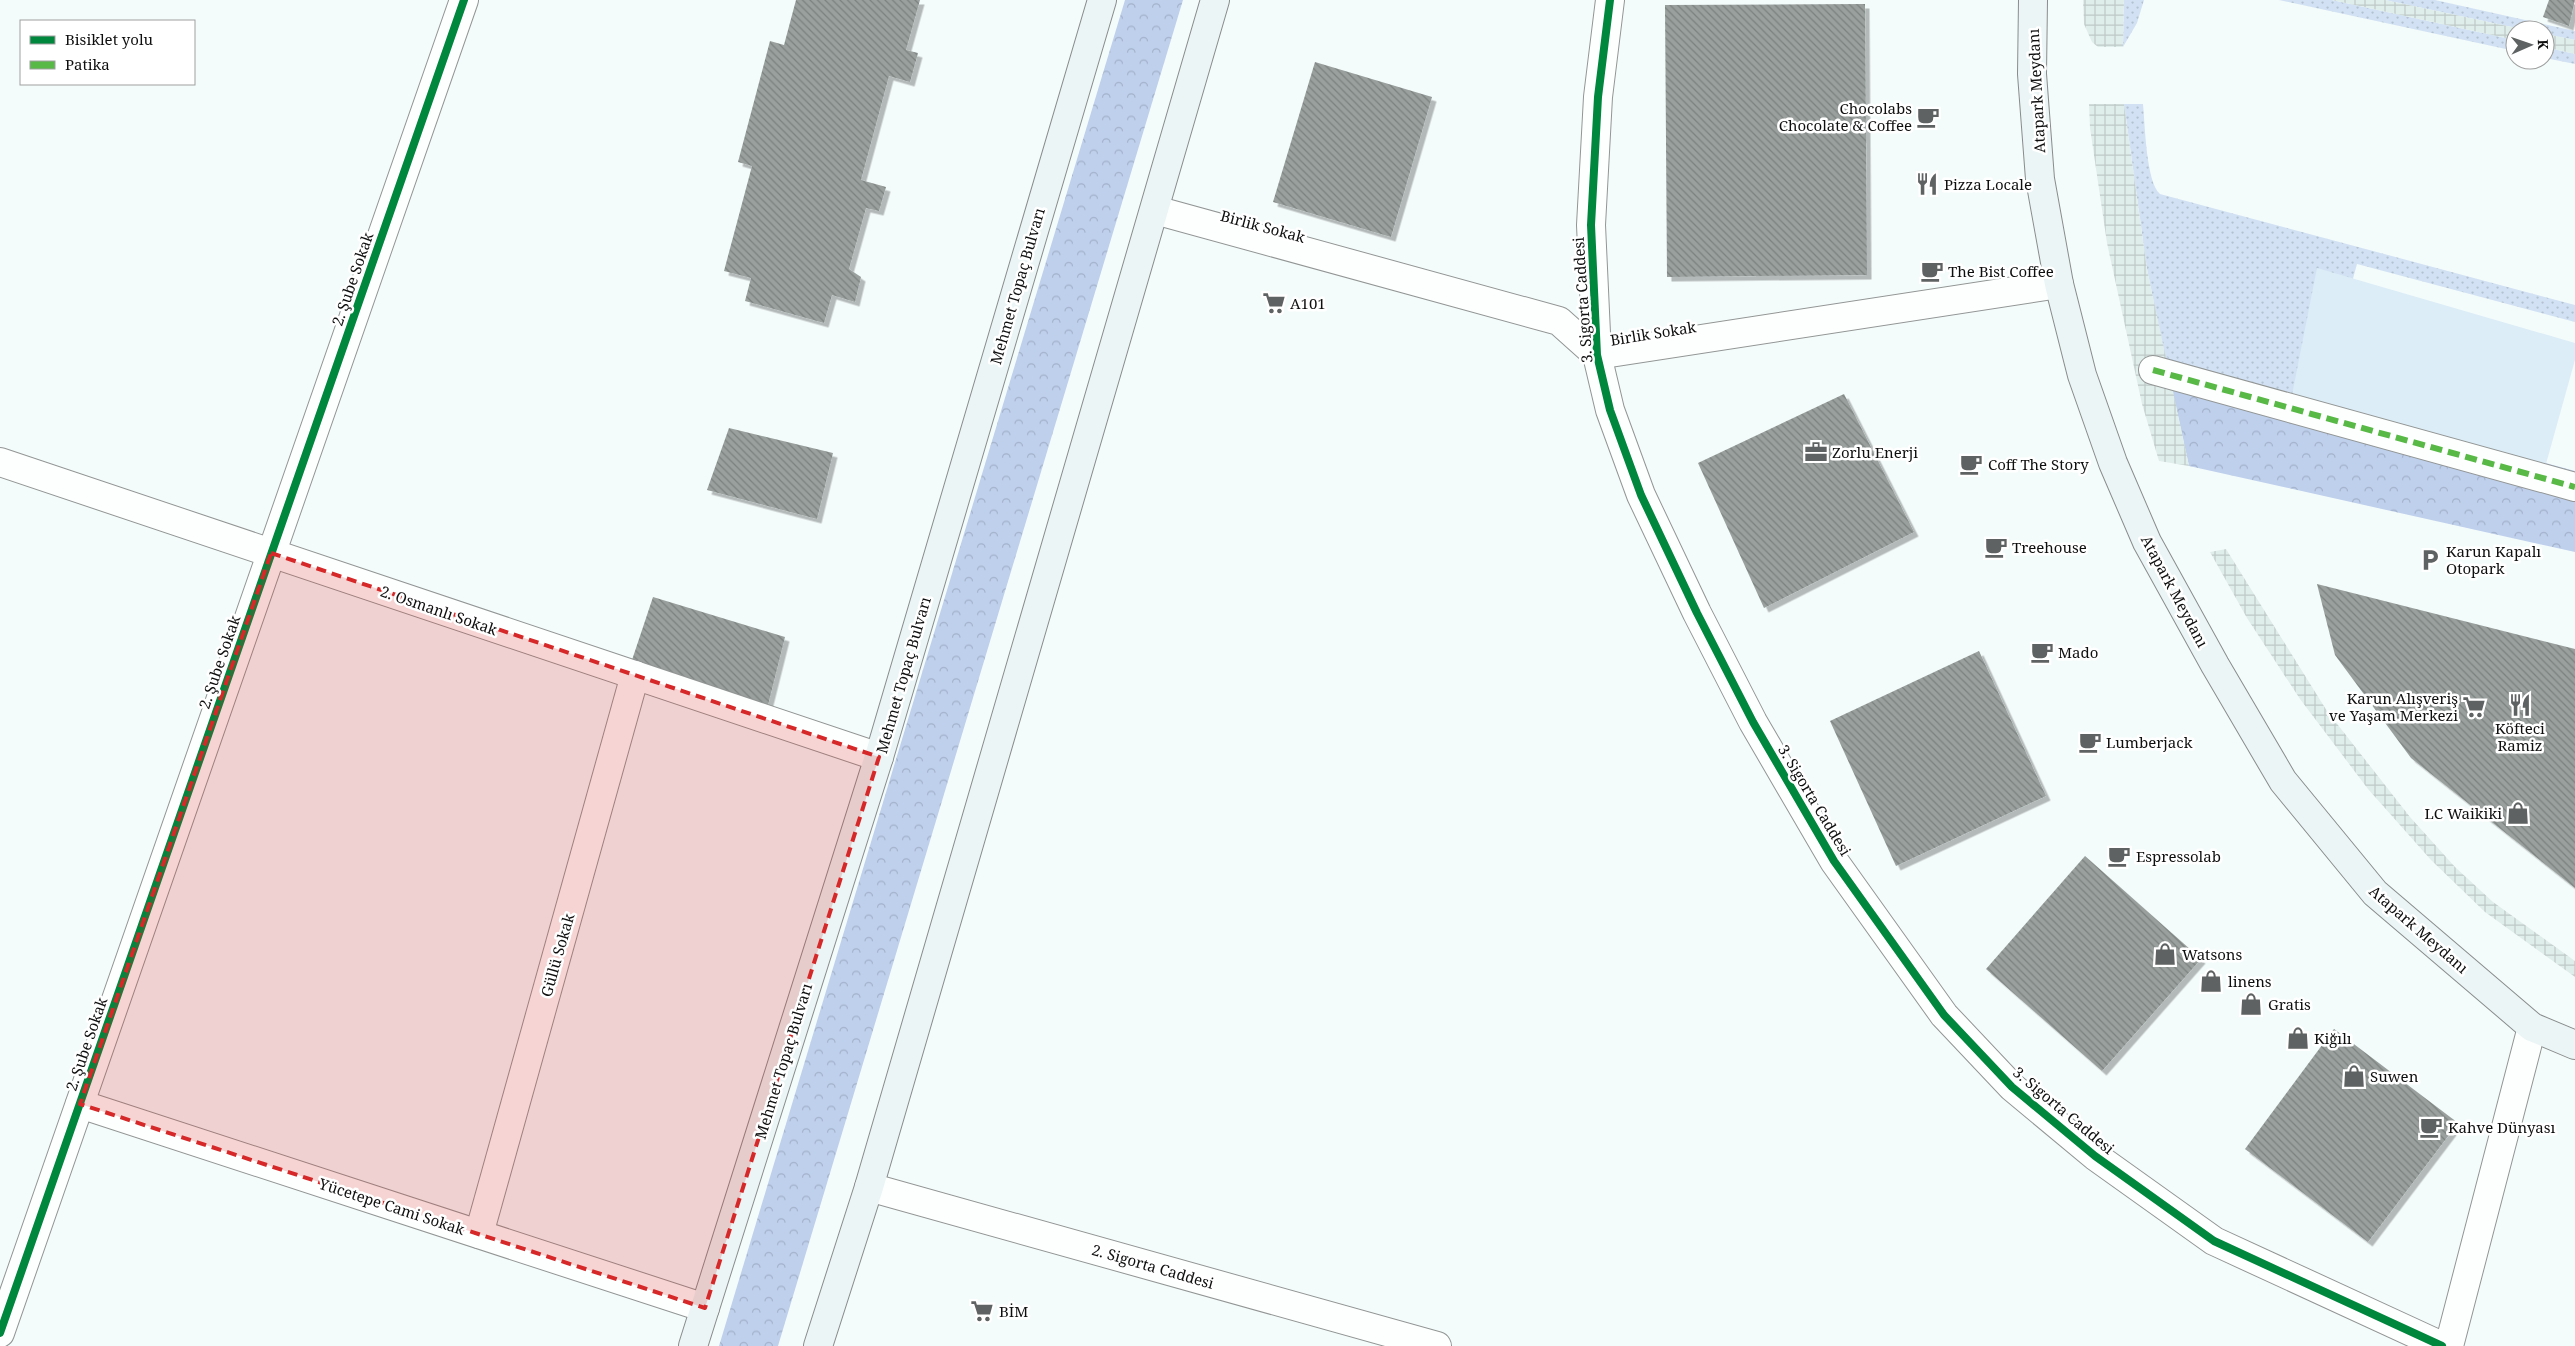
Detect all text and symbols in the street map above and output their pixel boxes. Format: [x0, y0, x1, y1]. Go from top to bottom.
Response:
legend [20, 20, 195, 85]
north arrow [2505, 20, 2555, 70]
street label: Atapark Meydanı [2023, 28, 2049, 154]
text: Bisiklet yolu [65, 29, 154, 49]
text: K [2534, 39, 2553, 51]
text: Patika [65, 54, 110, 74]
place label: Chocolabs Chocolate & Coffee [1779, 98, 1912, 135]
cafe icon: Chocolabs Chocolate & Coffee [1915, 104, 1941, 130]
restaurant icon: Pizza Locale [1914, 171, 1940, 197]
place label: Pizza Locale [1944, 174, 2032, 194]
street label: Mehmet Topaç Bulvarı [985, 205, 1049, 367]
street label: Birlik Sokak [1219, 205, 1308, 247]
street label: 2. Şube Sokak [327, 229, 377, 328]
street label: 3. Sigorta Caddesi [1568, 236, 1596, 364]
cafe icon: The Bist Coffee [1919, 258, 1945, 284]
place label: The Bist Coffee [1948, 261, 2054, 281]
supermarket icon: A101 [1261, 290, 1287, 316]
place label: A101 [1290, 293, 1326, 313]
street label: Birlik Sokak [1609, 316, 1698, 350]
office icon: Zorlu Enerji [1803, 439, 1829, 465]
place label: Zorlu Enerji [1832, 442, 1918, 462]
cafe icon: Coff The Story [1958, 451, 1984, 477]
place label: Coff The Story [1988, 454, 2089, 474]
street label: Atapark Meydanı [2137, 531, 2213, 651]
cafe icon: Treehouse [1983, 534, 2009, 560]
place label: Treehouse [2012, 537, 2087, 557]
place label: Karun Kapalı Otopark [2446, 541, 2541, 578]
parking icon: Karun Kapalı Otopark [2417, 547, 2443, 573]
street label: 2. Osmanlı Sokak [378, 581, 500, 639]
street label: Mehmet Topaç Bulvarı [871, 594, 935, 756]
street label: 2. Şube Sokak [194, 612, 244, 711]
cafe icon: Mado [2029, 639, 2055, 665]
place label: Mado [2058, 642, 2098, 662]
place label: Karun Alışveriş ve Yaşam Merkezi [2329, 688, 2458, 725]
restaurant icon: Köfteci Ramiz [2507, 692, 2533, 718]
supermarket icon: Karun Alışveriş ve Yaşam Merkezi [2461, 694, 2487, 720]
place label: Köfteci Ramiz [2495, 718, 2545, 755]
cafe icon: Lumberjack [2077, 729, 2103, 755]
place label: Lumberjack [2106, 732, 2193, 752]
street label: 3. Sigorta Caddesi [1774, 741, 1856, 859]
shop icon: LC Waikiki [2505, 800, 2531, 826]
place label: LC Waikiki [2424, 803, 2502, 823]
cafe icon: Espressolab [2106, 843, 2132, 869]
place label: Espressolab [2136, 846, 2221, 866]
street label: Atapark Meydanı [2365, 881, 2473, 977]
street label: Güllü Sokak [536, 911, 578, 999]
shop icon: Watsons [2152, 941, 2178, 967]
place label: Watsons [2182, 944, 2242, 964]
shop icon: linens [2198, 968, 2224, 994]
place label: linens [2228, 971, 2272, 991]
street label: Mehmet Topaç Bulvarı [750, 980, 816, 1141]
shop icon: Gratis [2238, 991, 2264, 1017]
street label: 2. Şube Sokak [61, 994, 111, 1093]
place label: Gratis [2268, 994, 2311, 1014]
shop icon: Kiğılı [2285, 1025, 2311, 1051]
place label: Kiğılı [2314, 1028, 2352, 1048]
street label: 3. Sigorta Caddesi [2009, 1062, 2119, 1158]
shop icon: Suwen [2341, 1063, 2367, 1089]
place label: Suwen [2370, 1066, 2419, 1086]
cafe icon: Kahve Dünyası [2418, 1114, 2444, 1140]
place label: Kahve Dünyası [2448, 1117, 2556, 1137]
street label: Yücetepe Cami Sokak [316, 1173, 468, 1239]
street label: 2. Sigorta Caddesi [1090, 1239, 1217, 1293]
supermarket icon: BİM [969, 1298, 995, 1324]
place label: BİM [999, 1301, 1028, 1321]

